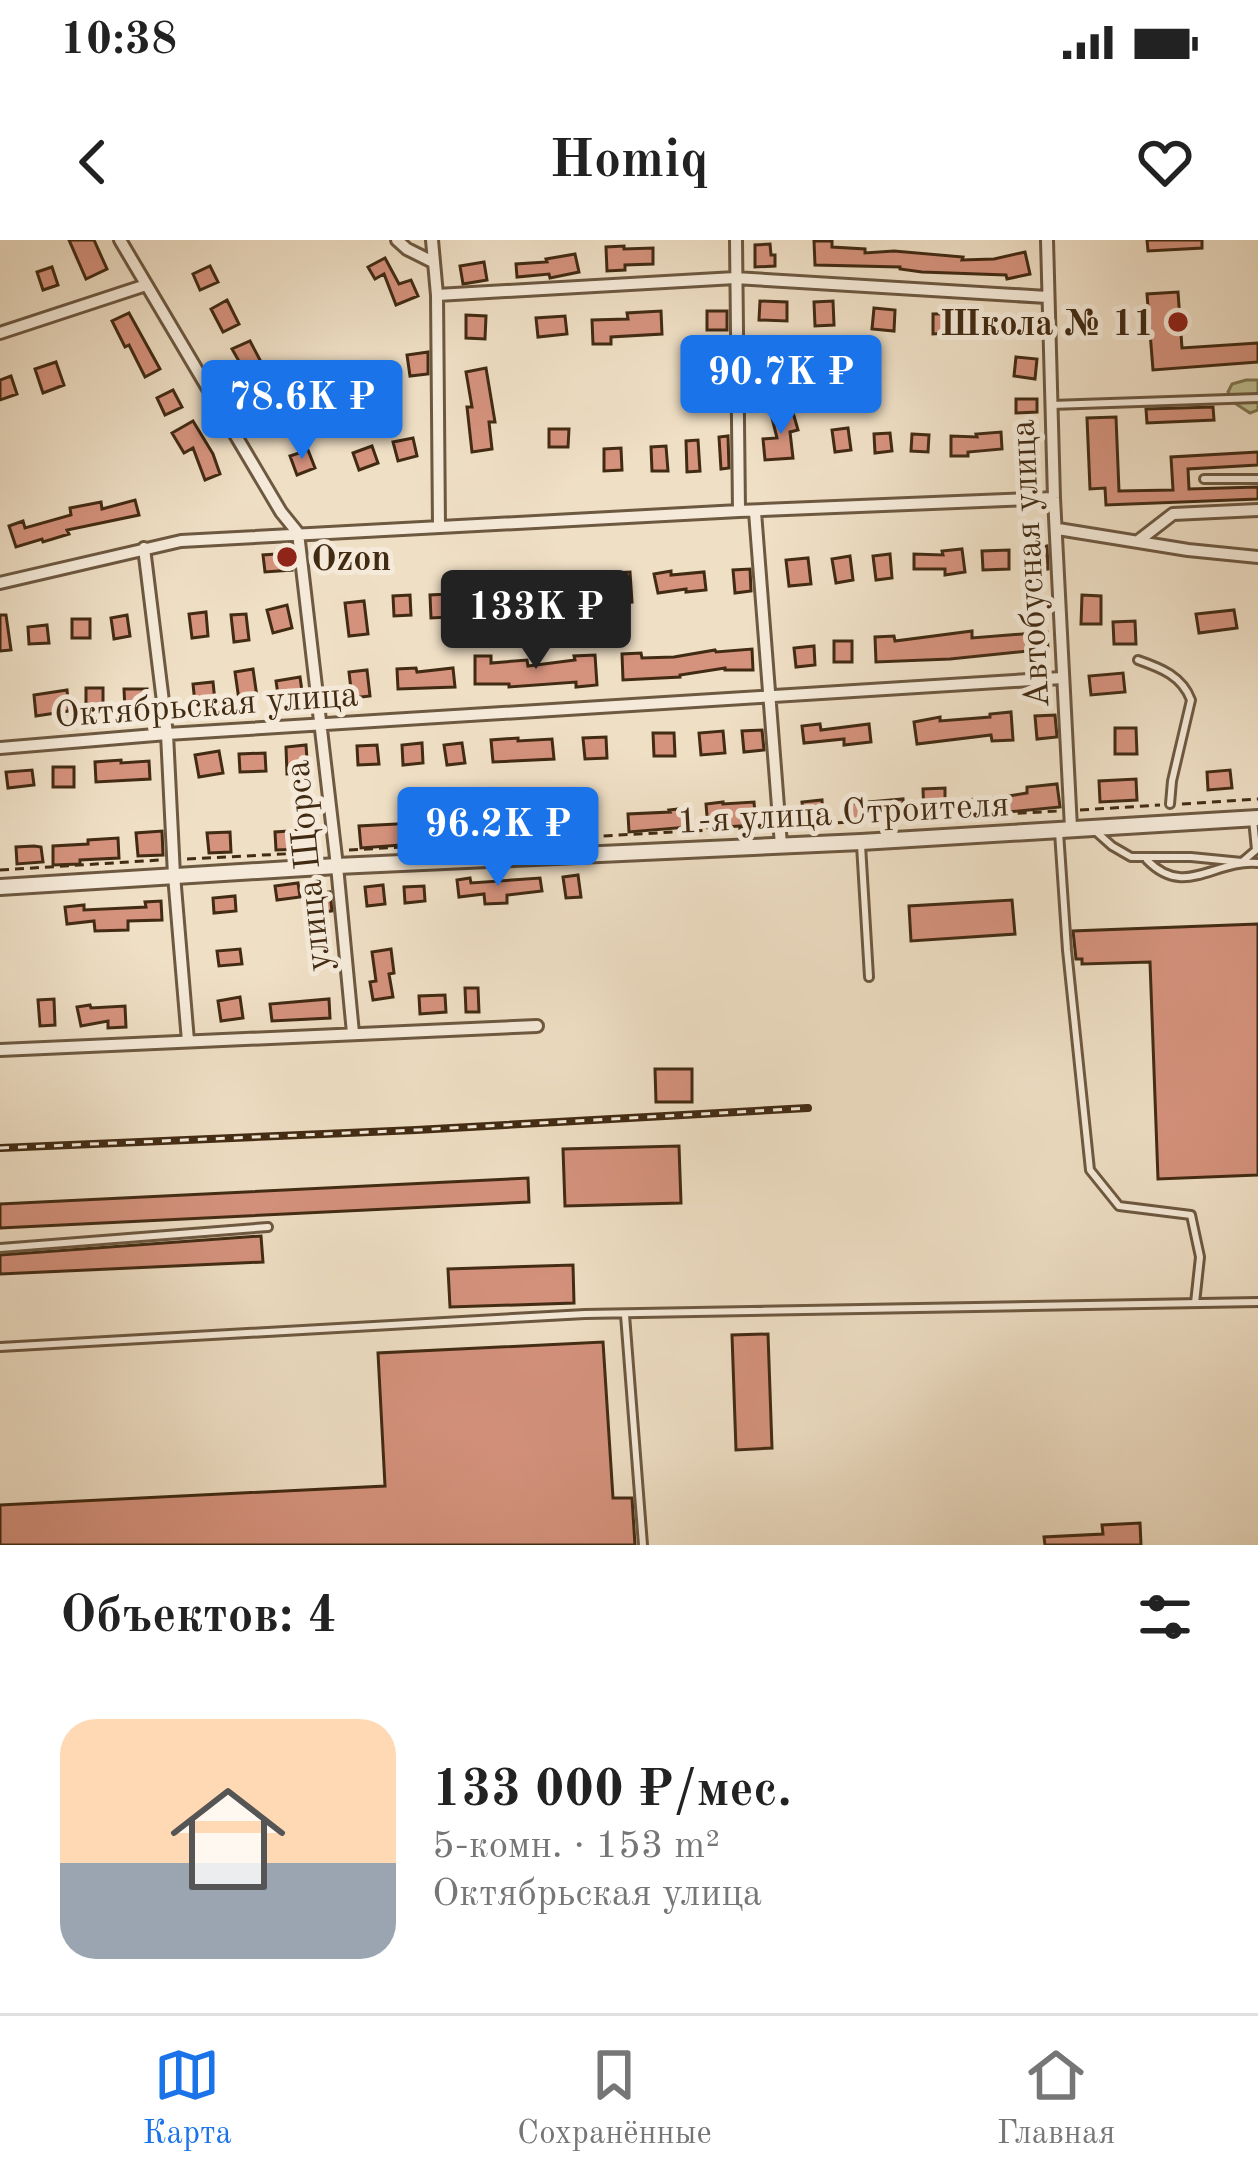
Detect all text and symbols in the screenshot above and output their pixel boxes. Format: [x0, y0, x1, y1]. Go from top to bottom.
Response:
text: 10:38 [60, 19, 177, 64]
icon: back [60, 129, 126, 195]
icon: heart [1132, 129, 1198, 195]
text: Homiq [549, 135, 709, 189]
place label: Школа № 11 [940, 308, 1154, 344]
marker: Школа № 11 [1165, 309, 1191, 335]
pin: 90.7K ₽ [670, 335, 892, 437]
text: 90.7K ₽ [707, 354, 855, 393]
pin: 78.6K ₽ [191, 360, 413, 462]
text: 78.6K ₽ [228, 379, 376, 418]
street label: Автобусная улица [1006, 418, 1058, 709]
place label: Ozon [311, 543, 391, 579]
marker: Ozon [274, 544, 300, 570]
pin: 133K ₽ [438, 570, 634, 672]
text: 133K ₽ [468, 589, 604, 628]
street label: Октябрьская улица [53, 678, 360, 736]
street label: улица Щорса [281, 758, 339, 973]
pin: 96.2K ₽ [387, 787, 609, 889]
street label: 1-я улица Строителя [676, 788, 1010, 842]
text: 96.2K ₽ [424, 806, 572, 845]
icon: filters [1132, 1584, 1198, 1650]
text: Объектов: 4 [60, 1592, 337, 1643]
text: 133 000 ₽/мес. [432, 1766, 792, 1817]
icon: home [156, 1767, 300, 1911]
text: 5-комн. · 153 m² [432, 1827, 720, 1866]
text: Октябрьская улица [432, 1875, 762, 1914]
tab: Карта [143, 2042, 232, 2155]
tab: Сохранённые [517, 2042, 712, 2155]
tab: Главная [997, 2042, 1115, 2155]

